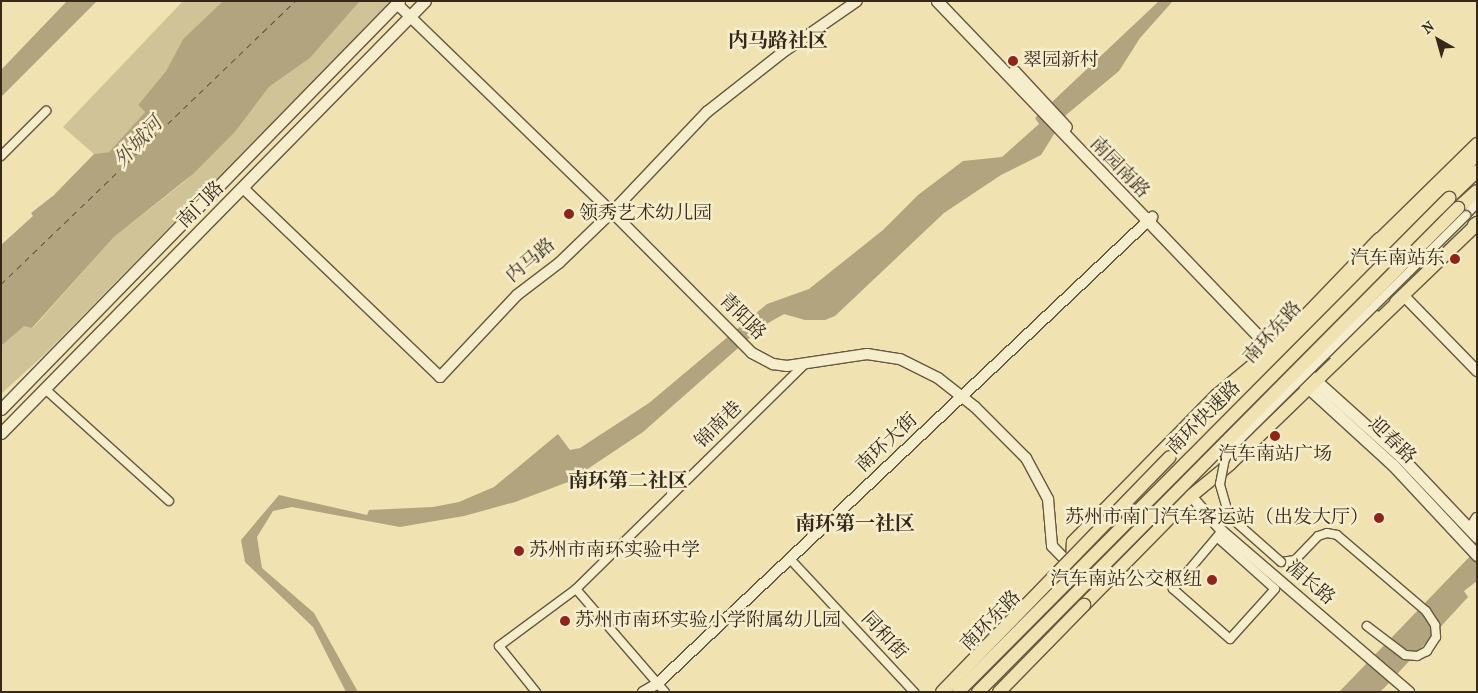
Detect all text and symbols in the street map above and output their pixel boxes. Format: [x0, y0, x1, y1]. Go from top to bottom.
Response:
north arrow [1413, 15, 1463, 65]
text: N [1419, 18, 1438, 38]
district label: 内马路社区 [728, 28, 828, 52]
place label: 翠园新村 [1023, 50, 1099, 72]
marker: 翠园新村 [1007, 55, 1019, 67]
water label: 外城河 [109, 112, 167, 172]
street label: 南园南路 [1084, 133, 1154, 203]
street label: 南门路 [173, 177, 229, 233]
place label: 领秀艺术幼儿园 [579, 203, 712, 225]
marker: 领秀艺术幼儿园 [563, 208, 575, 220]
street label: 内马路 [502, 234, 560, 288]
place label: 汽车南站东 [1350, 248, 1445, 270]
marker: 汽车南站东 [1449, 253, 1461, 265]
street label: 青阳路 [714, 289, 770, 345]
street label: 南环东路 [1239, 297, 1307, 369]
street label: 南环快速路 [1162, 376, 1246, 460]
street label: 锦南巷 [691, 397, 747, 453]
street label: 南环大街 [851, 409, 923, 477]
street label: 迎春路 [1364, 413, 1420, 469]
marker: 汽车南站广场 [1269, 430, 1281, 442]
place label: 汽车南站广场 [1218, 444, 1332, 466]
district label: 南环第二社区 [568, 468, 688, 492]
place label: 苏州市南门汽车客运站（出发大厅） [1065, 507, 1369, 529]
district label: 南环第一社区 [795, 511, 915, 535]
marker: 苏州市南门汽车客运站（出发大厅） [1373, 512, 1385, 524]
place label: 苏州市南环实验中学 [529, 540, 700, 562]
marker: 苏州市南环实验中学 [513, 545, 525, 557]
street label: 湄长路 [1281, 556, 1339, 610]
place label: 汽车南站公交枢纽 [1050, 569, 1202, 591]
marker: 汽车南站公交枢纽 [1206, 574, 1218, 586]
street label: 南环东路 [956, 586, 1026, 656]
street label: 同和街 [856, 607, 912, 665]
place label: 苏州市南环实验小学附属幼儿园 [575, 610, 841, 632]
marker: 苏州市南环实验小学附属幼儿园 [559, 615, 571, 627]

